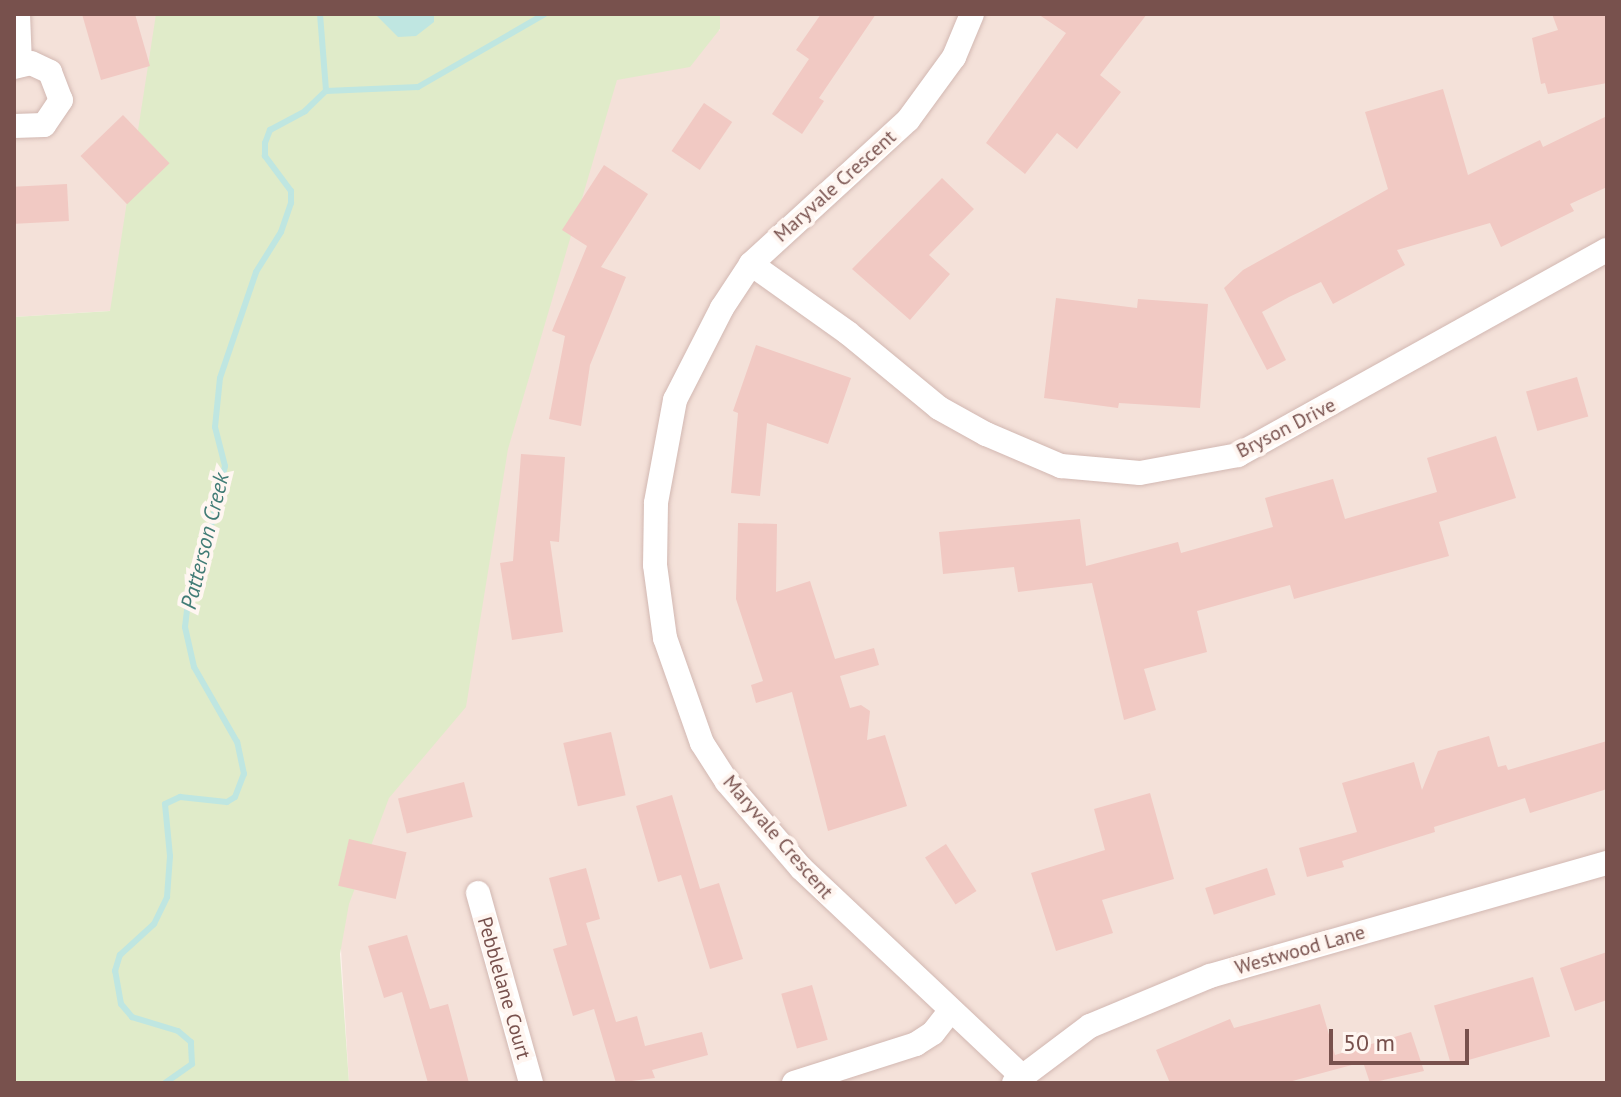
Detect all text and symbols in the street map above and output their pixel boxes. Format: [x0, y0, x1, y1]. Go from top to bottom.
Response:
street label: Maryvale Crescent [769, 125, 901, 247]
street label: Bryson Drive [1232, 393, 1340, 463]
water label: Patterson Creek [175, 470, 235, 612]
street label: Maryvale Crescent [718, 770, 838, 904]
street label: Pebblelane Court [472, 914, 536, 1062]
street label: Westwood Lane [1232, 920, 1368, 980]
scale bar [1333, 1013, 1473, 1063]
text: 50 m [1343, 1027, 1395, 1058]

